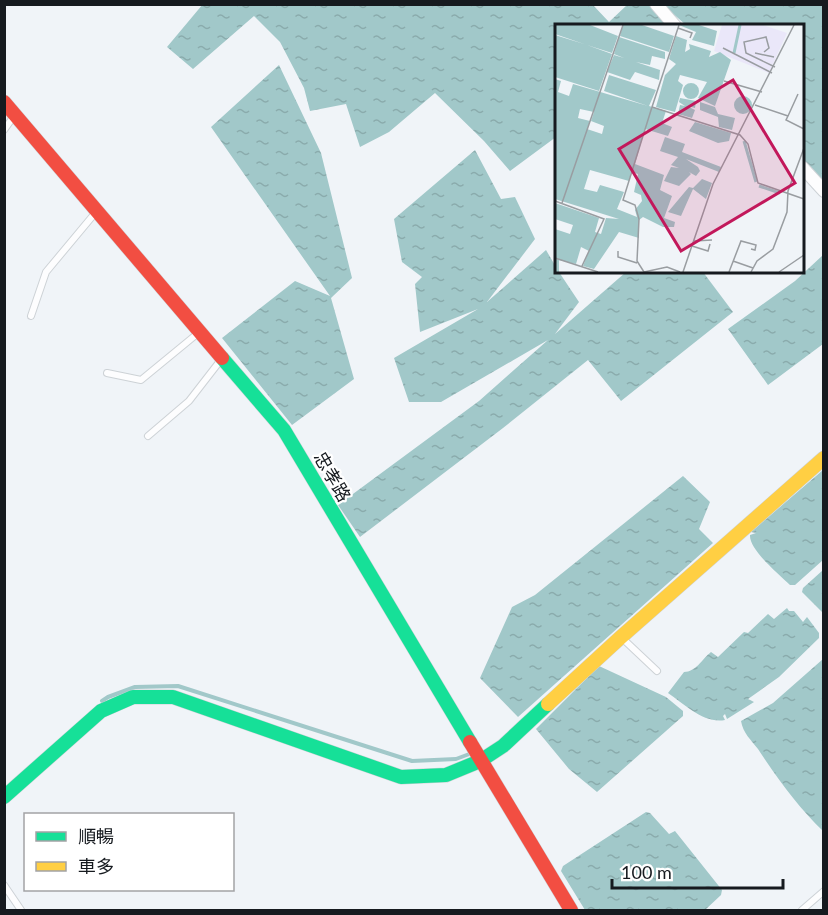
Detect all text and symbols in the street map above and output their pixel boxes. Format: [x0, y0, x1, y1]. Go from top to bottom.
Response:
inset map [555, 24, 804, 273]
street label: 忠孝路 [310, 448, 356, 505]
legend [24, 813, 234, 891]
text: 順暢 [78, 825, 114, 847]
scale bar [612, 852, 783, 890]
text: 車多 [78, 855, 114, 877]
text: 100 m [621, 861, 672, 883]

